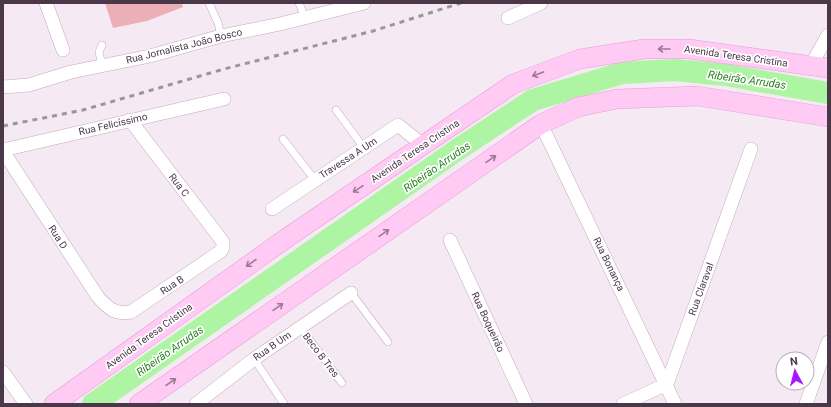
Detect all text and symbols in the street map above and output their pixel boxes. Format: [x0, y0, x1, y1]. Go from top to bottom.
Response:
street label: Rua Jornalista João Bosco [125, 26, 243, 66]
street label: Avenida Teresa Cristina [684, 43, 788, 69]
one-way arrow [658, 45, 671, 53]
water label: Ribeirão Arrudas [707, 68, 787, 92]
one-way arrow [532, 71, 544, 79]
street label: Rua Felicíssimo [78, 111, 149, 137]
street label: Avenida Teresa Cristina [369, 117, 461, 185]
street label: Travessa A Um [317, 135, 379, 181]
water label: Ribeirão Arrudas [401, 139, 473, 195]
one-way arrow [485, 155, 496, 163]
street label: Rua C [167, 171, 192, 199]
one-way arrow [353, 185, 364, 193]
street label: Rua D [46, 223, 70, 251]
one-way arrow [379, 229, 390, 237]
street label: Rua Bonança [591, 235, 627, 293]
one-way arrow [246, 259, 257, 267]
street label: Rua Claraval [686, 261, 716, 317]
street label: Rua B [158, 273, 186, 297]
street label: Rua Boqueirão [469, 290, 507, 354]
street label: Avenida Teresa Cristina [104, 301, 194, 371]
one-way arrow [272, 303, 283, 311]
water label: Ribeirão Arrudas [134, 323, 206, 379]
street label: Rua B Um [251, 329, 293, 363]
street label: Beco B Tres [301, 331, 341, 379]
north arrow [775, 351, 815, 391]
text: N [789, 355, 799, 368]
one-way arrow [165, 378, 176, 386]

